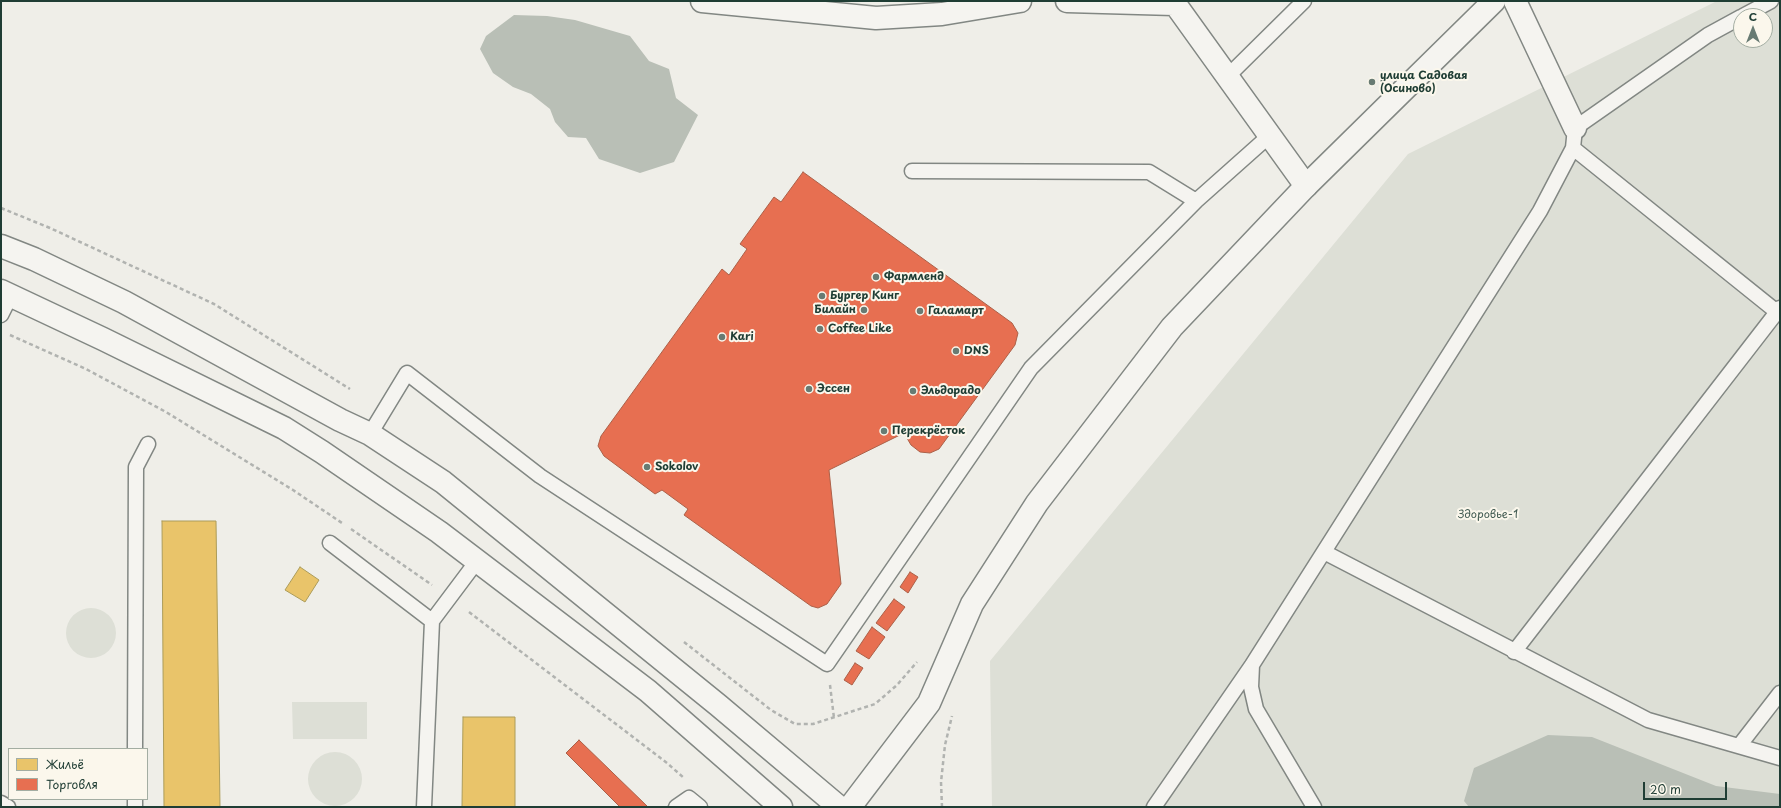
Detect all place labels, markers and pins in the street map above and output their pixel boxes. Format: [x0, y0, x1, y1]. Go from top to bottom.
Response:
place label: улица Садовая (Осиново) [1380, 69, 1468, 95]
marker: улица Садовая (Осиново) [1367, 77, 1377, 87]
place label: Фармленд [884, 270, 944, 284]
marker: Фармленд [871, 272, 881, 282]
place label: Бургер Кинг [830, 289, 899, 303]
marker: Бургер Кинг [817, 291, 827, 301]
place label: Билайн [814, 303, 856, 317]
place label: Галамарт [928, 304, 984, 318]
marker: Билайн [859, 305, 869, 315]
marker: Галамарт [915, 306, 925, 316]
place label: Coffee Like [828, 322, 891, 336]
marker: Coffee Like [815, 324, 825, 334]
place label: Kari [730, 330, 754, 344]
marker: Kari [717, 332, 727, 342]
place label: DNS [964, 344, 989, 358]
marker: DNS [951, 346, 961, 356]
place label: Эссен [817, 382, 850, 396]
marker: Эссен [804, 384, 814, 394]
place label: Эльдорадо [921, 384, 981, 398]
marker: Эльдорадо [908, 386, 918, 396]
place label: Перекрёсток [892, 424, 965, 438]
marker: Перекрёсток [879, 426, 889, 436]
place label: Sokolov [655, 460, 698, 474]
marker: Sokolov [642, 462, 652, 472]

